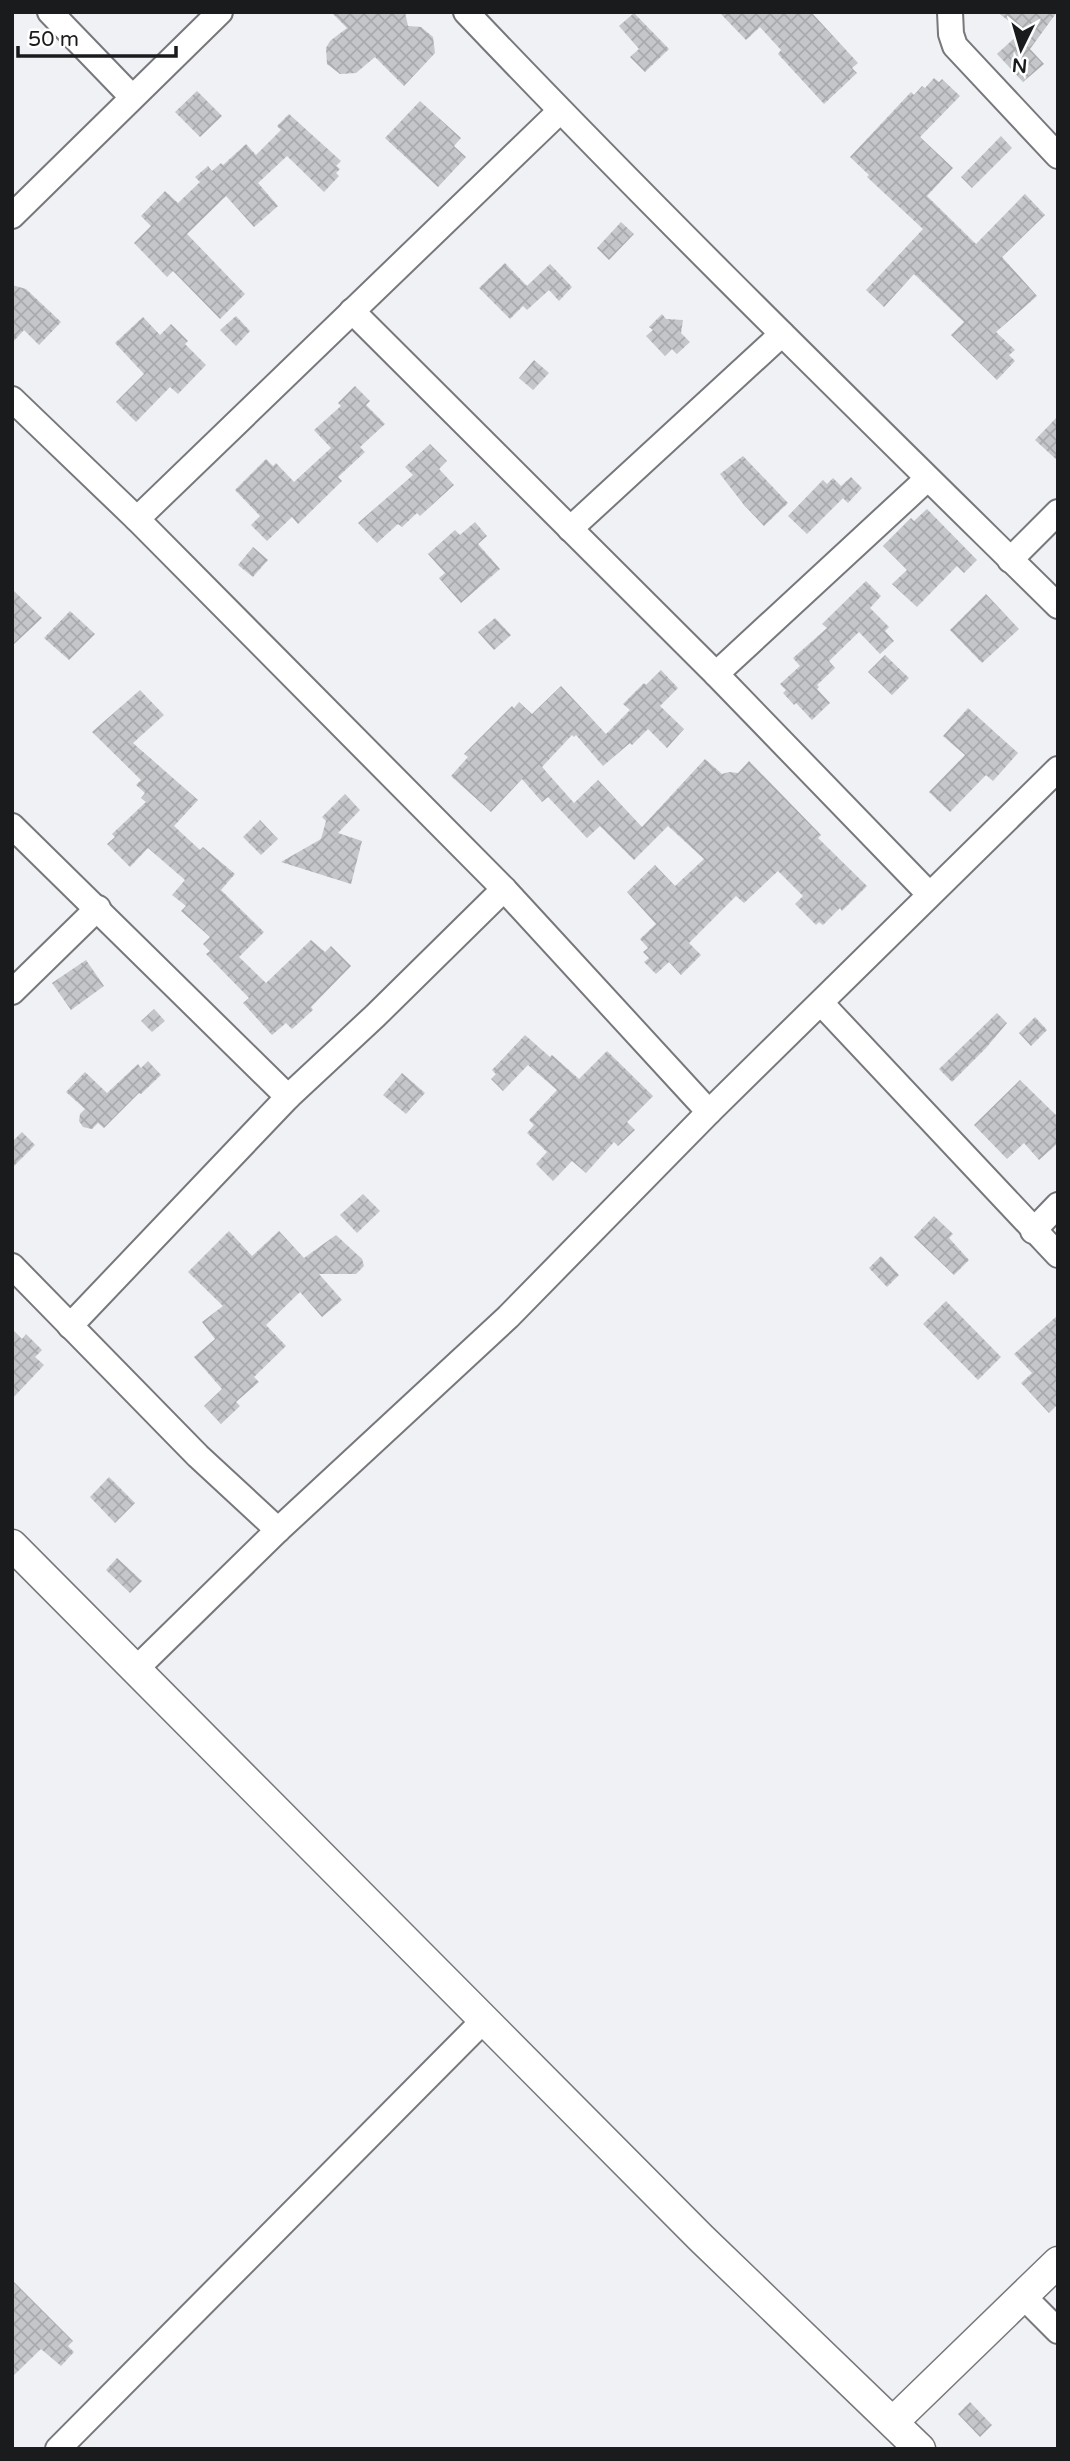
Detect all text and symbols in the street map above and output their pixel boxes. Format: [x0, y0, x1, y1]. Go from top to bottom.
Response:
scale bar [18, 14, 175, 58]
north arrow [986, 14, 1056, 84]
text: 50 m [28, 27, 79, 52]
text: N [1011, 53, 1028, 77]

